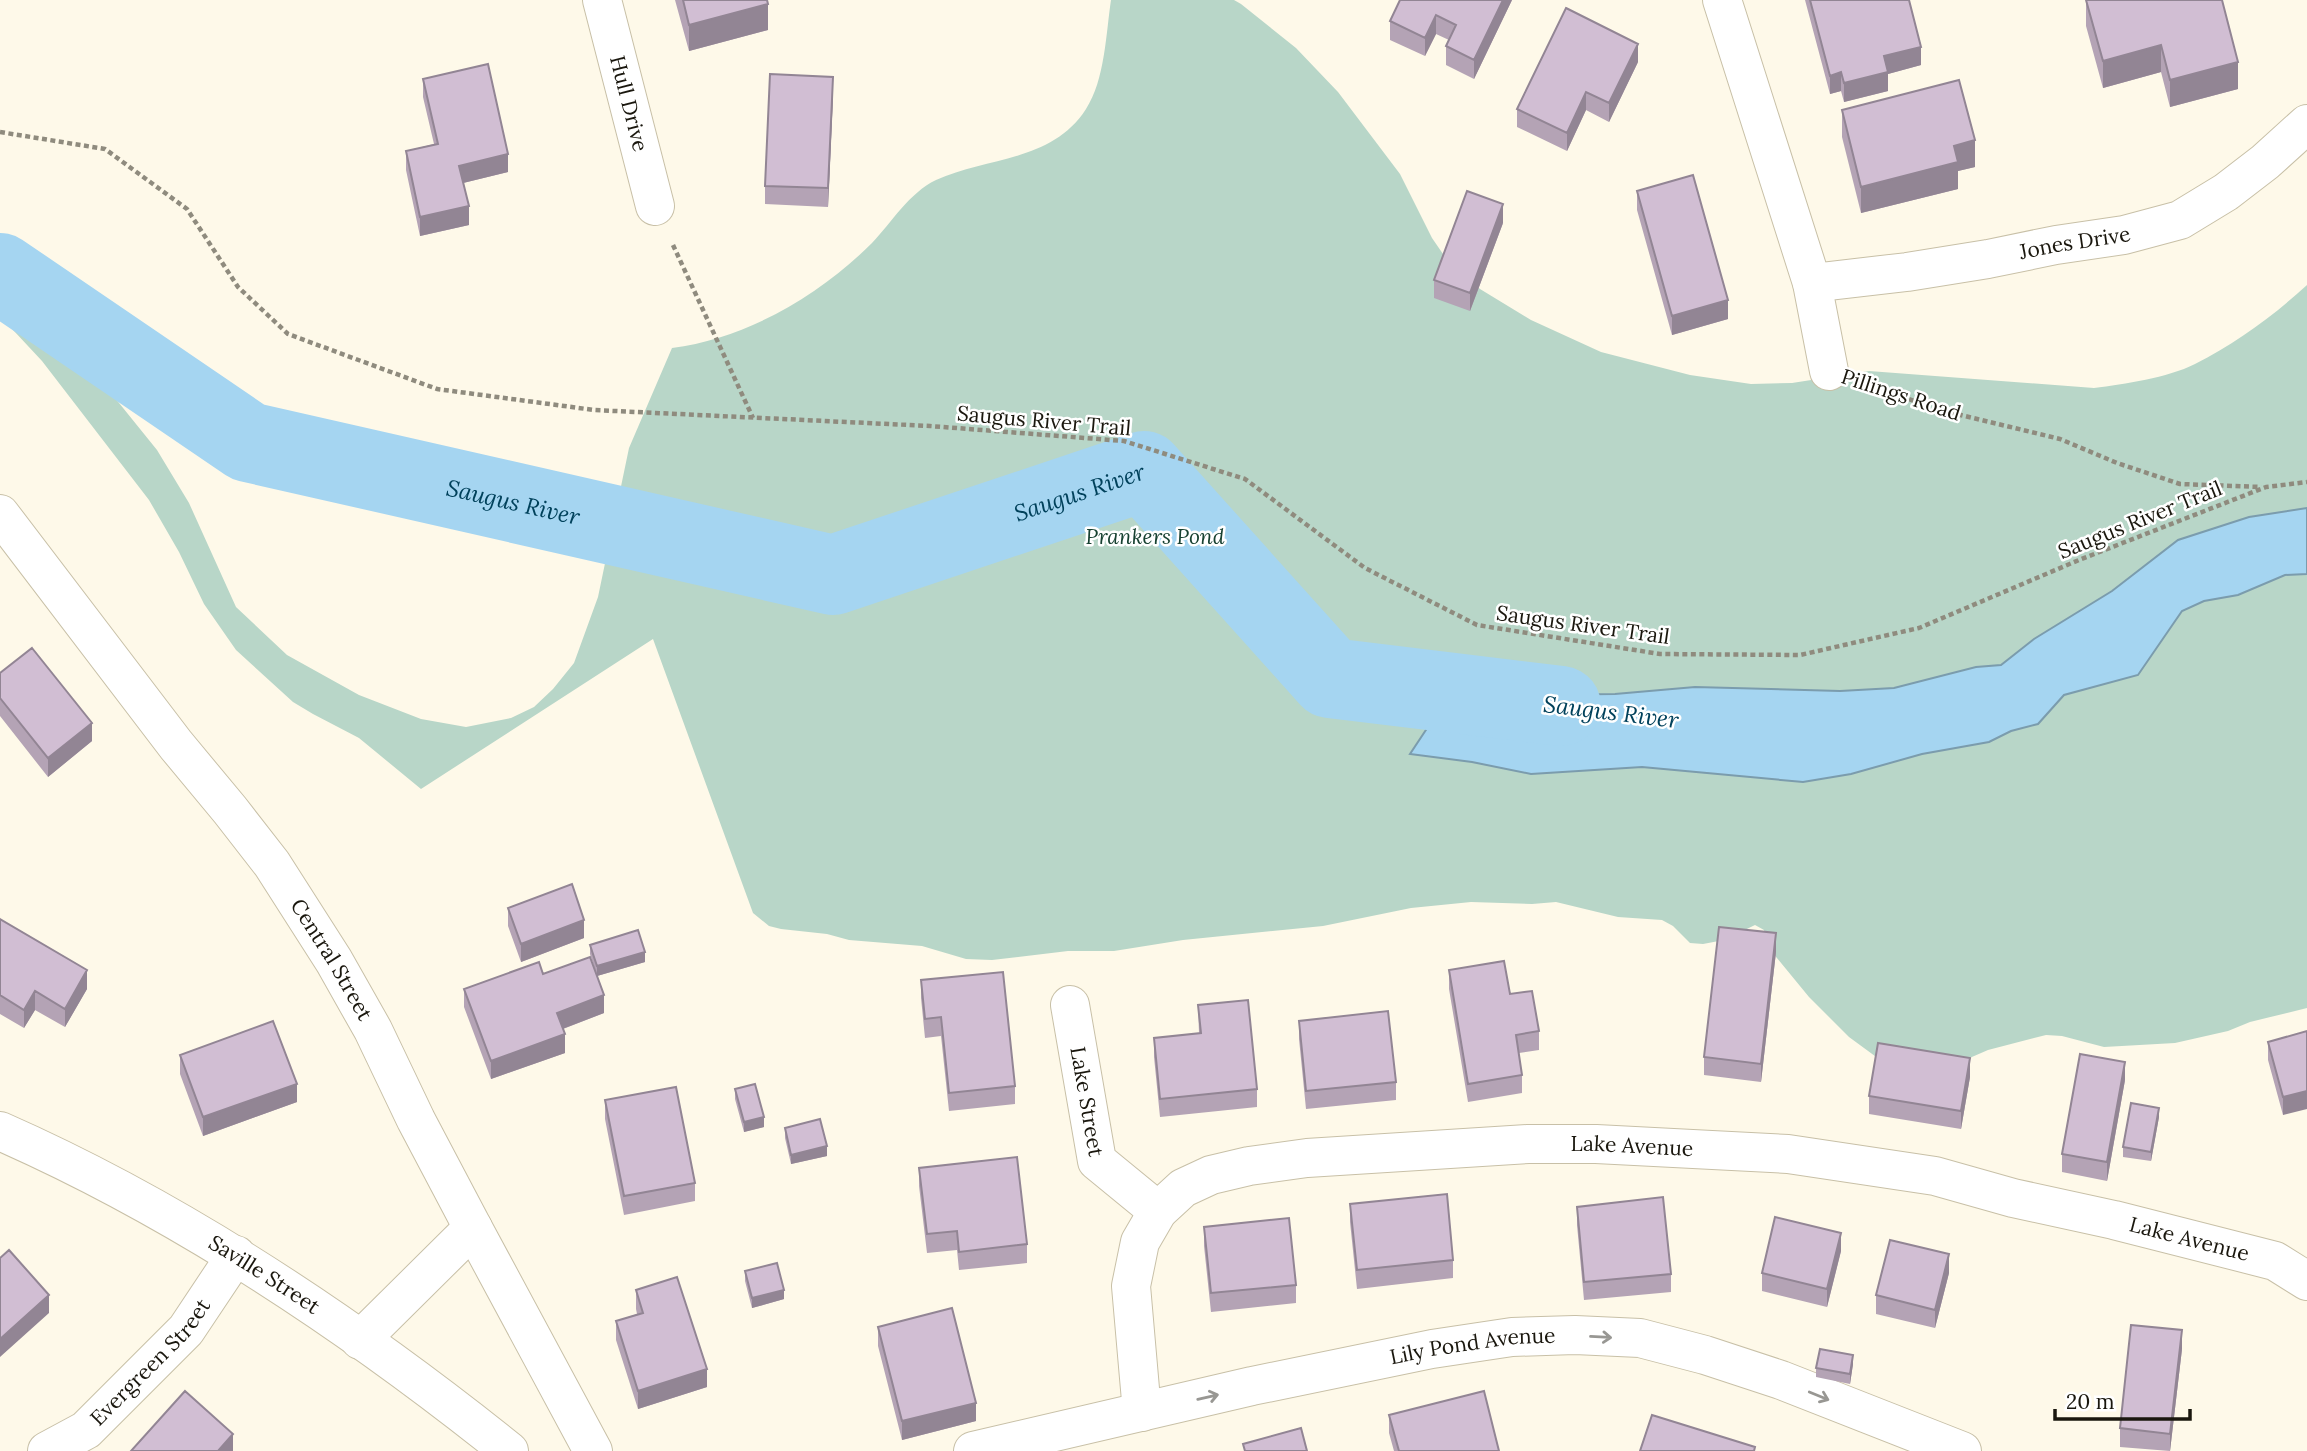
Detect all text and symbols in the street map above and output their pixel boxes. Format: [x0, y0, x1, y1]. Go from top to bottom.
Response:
street label: Hull Drive [604, 53, 654, 154]
street label: Jones Drive [2016, 220, 2133, 265]
street label: Pillings Road [1838, 362, 1964, 427]
street label: Saugus River Trail [956, 399, 1132, 442]
water label: Saugus River [1010, 457, 1149, 527]
water label: Saugus River [444, 473, 583, 531]
street label: Saugus River Trail [2054, 474, 2226, 565]
park label: Prankers Pond [1086, 523, 1225, 550]
street label: Saugus River Trail [1495, 599, 1671, 650]
water label: Saugus River [1542, 689, 1681, 734]
street label: Central Street [285, 894, 379, 1026]
street label: Lake Street [1064, 1044, 1110, 1159]
street label: Lake Avenue [1570, 1130, 1694, 1162]
street label: Lake Avenue [2126, 1210, 2252, 1267]
street label: Saville Street [204, 1229, 326, 1320]
street label: Evergreen Street [84, 1293, 217, 1431]
street label: Lily Pond Avenue [1387, 1322, 1556, 1370]
one-way arrow [1589, 1330, 1612, 1343]
scale bar [2055, 1378, 2190, 1422]
text: 20 m [2066, 1388, 2115, 1415]
one-way arrow [1196, 1389, 1219, 1403]
one-way arrow [1808, 1390, 1830, 1403]

